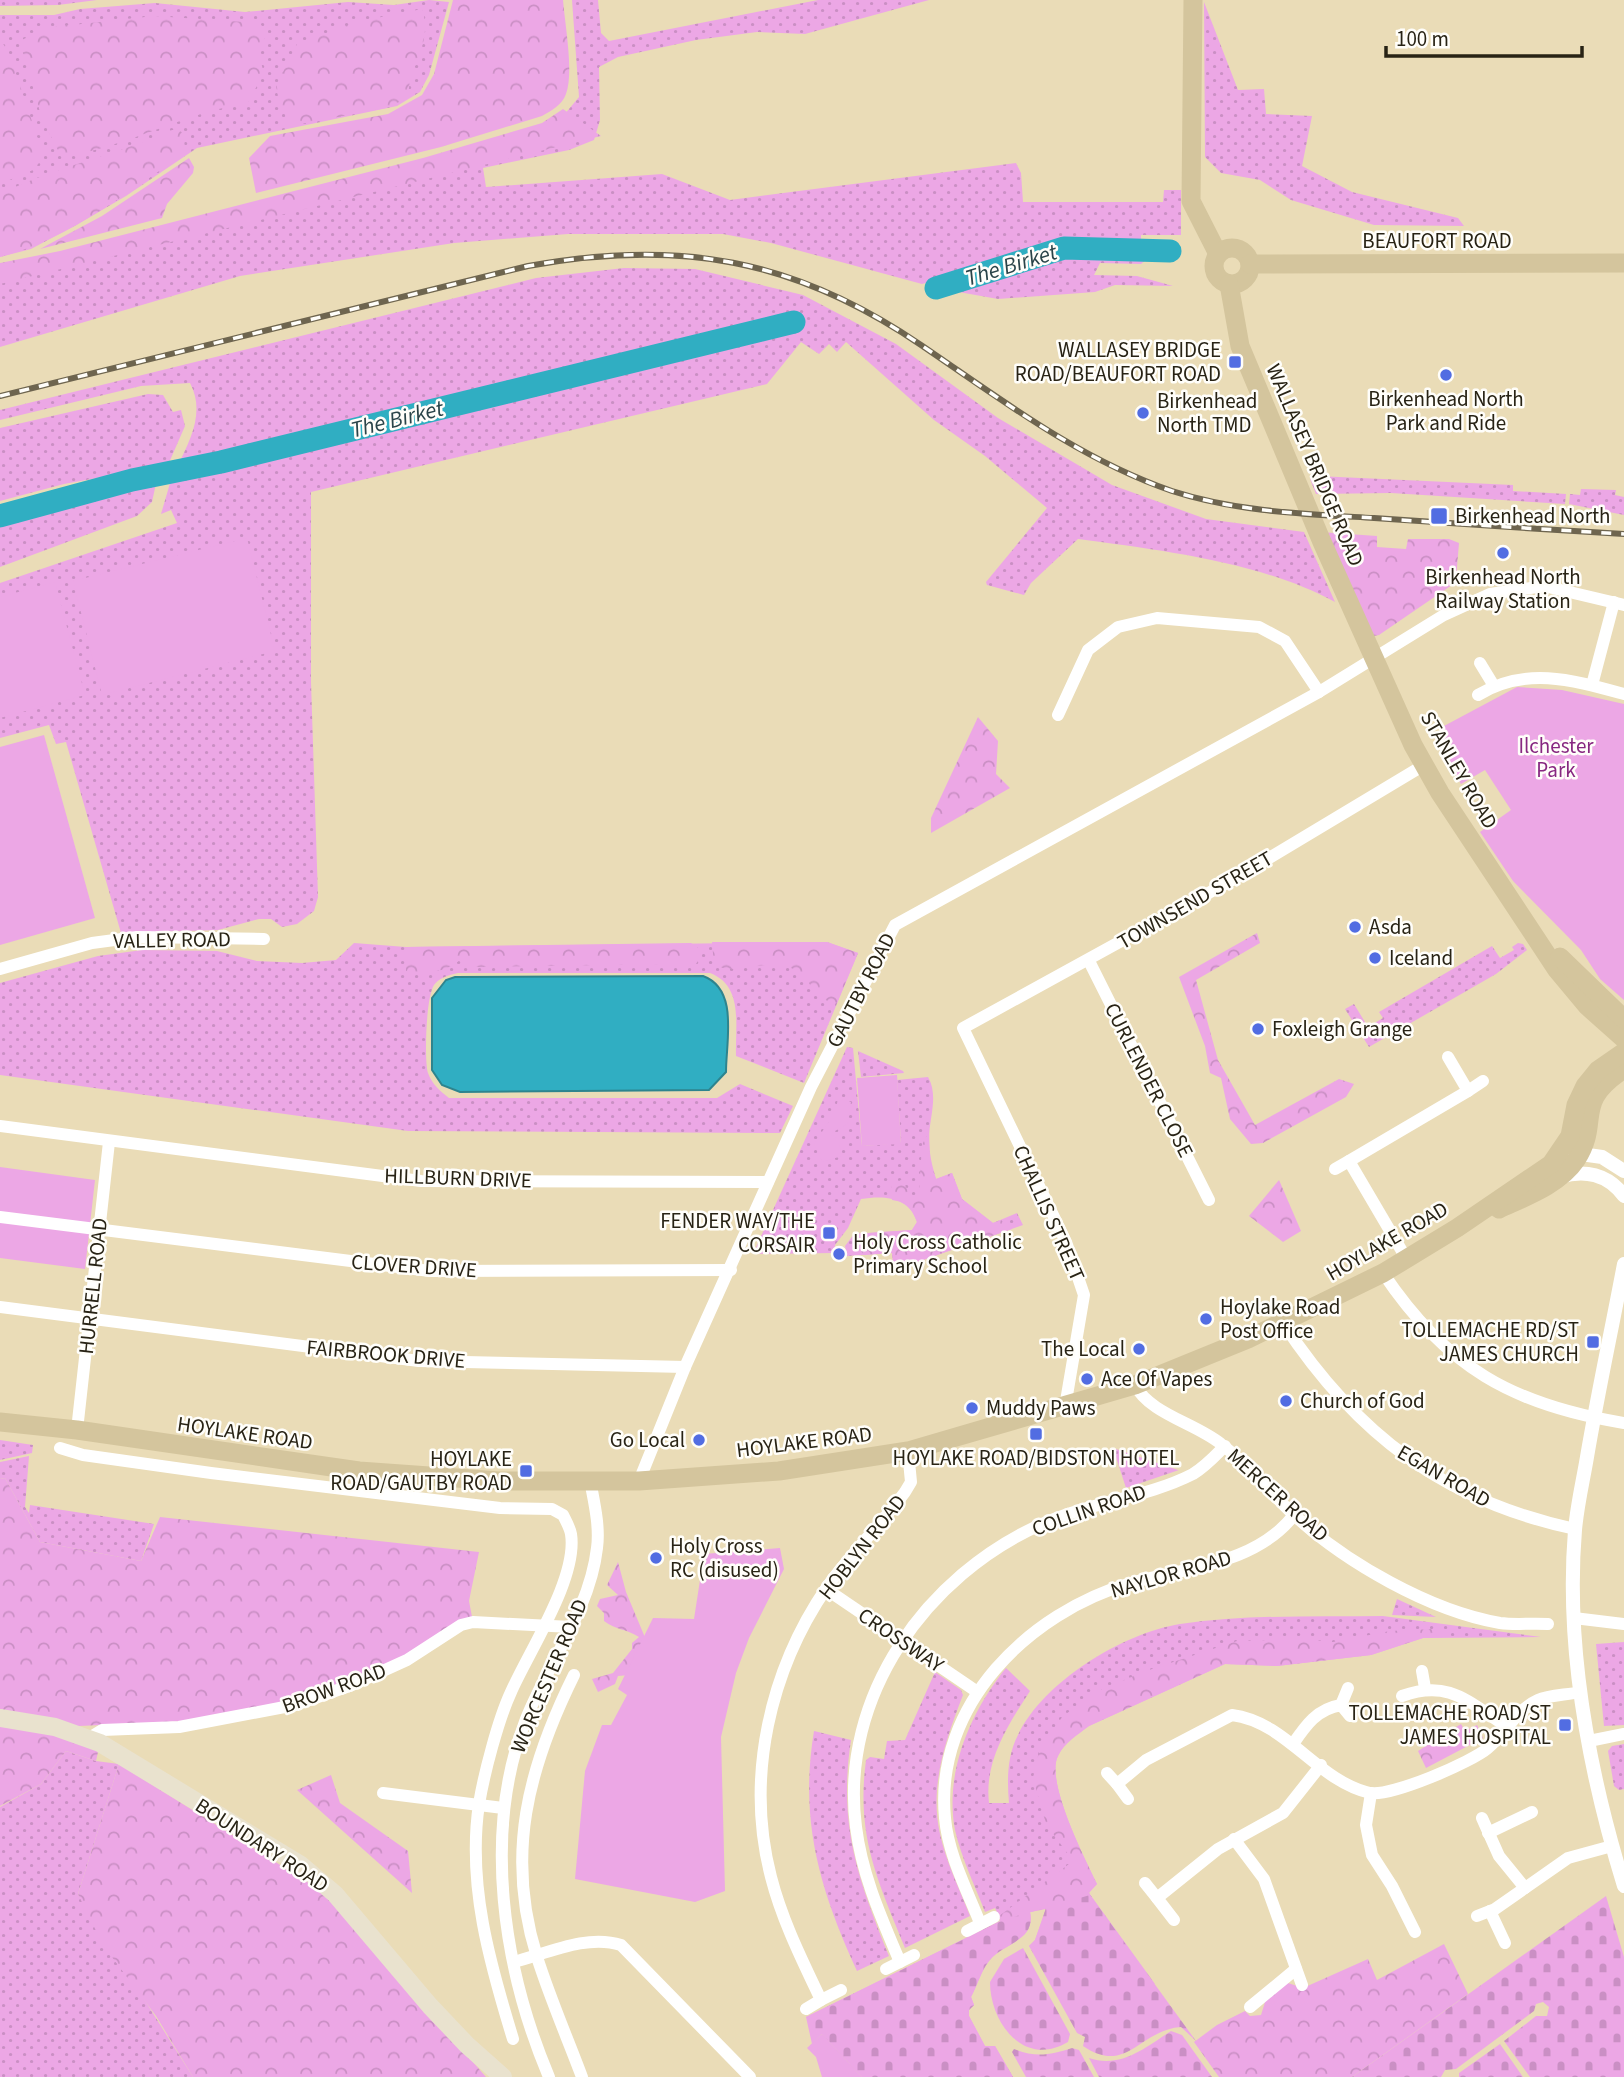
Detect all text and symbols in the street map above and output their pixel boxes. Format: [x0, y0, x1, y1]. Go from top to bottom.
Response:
scale bar [1386, 14, 1582, 58]
text: 100 m [1396, 24, 1449, 54]
street label: BEAUFORT ROAD [1362, 226, 1512, 256]
water label: The Birket [961, 235, 1062, 295]
place label: WALLASEY BRIDGE ROAD/BEAUFORT ROAD [1015, 335, 1221, 389]
marker: WALLASEY BRIDGE ROAD/BEAUFORT ROAD [1227, 354, 1243, 370]
street label: WALLASEY BRIDGE ROAD [1259, 359, 1371, 571]
marker: Birkenhead North Park and Ride [1438, 367, 1454, 383]
place label: Birkenhead North Park and Ride [1368, 384, 1524, 438]
place label: Birkenhead North TMD [1157, 386, 1258, 440]
water label: The Birket [347, 391, 447, 446]
marker: Birkenhead North TMD [1135, 405, 1151, 421]
place label: Birkenhead North [1455, 501, 1611, 531]
marker: Birkenhead North [1429, 506, 1449, 526]
marker: Birkenhead North Railway Station [1495, 545, 1511, 561]
place label: Birkenhead North Railway Station [1425, 562, 1581, 616]
street label: STANLEY ROAD [1413, 705, 1505, 835]
park label: Ilchester Park [1518, 731, 1594, 785]
street label: TOWNSEND STREET [1112, 843, 1278, 957]
place label: Asda [1369, 912, 1412, 942]
marker: Asda [1347, 919, 1363, 935]
street label: VALLEY ROAD [113, 924, 231, 956]
street label: GAUTBY ROAD [819, 927, 903, 1053]
place label: Iceland [1389, 943, 1453, 973]
marker: Iceland [1367, 950, 1383, 966]
street label: CURLENDER CLOSE [1097, 997, 1201, 1163]
place label: Foxleigh Grange [1272, 1014, 1412, 1044]
marker: Foxleigh Grange [1250, 1021, 1266, 1037]
street label: CHALLIS STREET [1006, 1140, 1092, 1286]
street label: HILLBURN DRIVE [384, 1160, 532, 1196]
street label: HOYLAKE ROAD [1320, 1194, 1454, 1288]
place label: FENDER WAY/THE CORSAIR [660, 1206, 815, 1260]
street label: HURRELL ROAD [71, 1216, 115, 1356]
marker: FENDER WAY/THE CORSAIR [821, 1225, 837, 1241]
place label: Holy Cross Catholic Primary School [853, 1227, 1022, 1281]
marker: Holy Cross Catholic Primary School [831, 1246, 847, 1262]
street label: CLOVER DRIVE [350, 1247, 478, 1285]
place label: Hoylake Road Post Office [1220, 1292, 1340, 1346]
marker: Hoylake Road Post Office [1198, 1311, 1214, 1327]
place label: TOLLEMACHE RD/ST JAMES CHURCH [1402, 1315, 1579, 1369]
street label: FAIRBROOK DRIVE [305, 1332, 467, 1376]
place label: The Local [1041, 1334, 1125, 1364]
marker: TOLLEMACHE RD/ST JAMES CHURCH [1585, 1334, 1601, 1350]
marker: The Local [1131, 1341, 1147, 1357]
place label: Ace Of Vapes [1101, 1364, 1212, 1394]
marker: Ace Of Vapes [1079, 1371, 1095, 1387]
place label: Church of God [1300, 1386, 1425, 1416]
place label: Muddy Paws [986, 1393, 1096, 1423]
marker: Church of God [1278, 1393, 1294, 1409]
marker: Muddy Paws [964, 1400, 980, 1416]
street label: HOYLAKE ROAD [175, 1409, 315, 1457]
street label: HOYLAKE ROAD [735, 1419, 873, 1465]
place label: Go Local [610, 1425, 685, 1455]
marker: HOYLAKE ROAD/BIDSTON HOTEL [1028, 1426, 1044, 1442]
marker: Go Local [691, 1432, 707, 1448]
street label: EGAN ROAD [1392, 1437, 1496, 1515]
street label: MERCER ROAD [1221, 1441, 1335, 1549]
place label: HOYLAKE ROAD/BIDSTON HOTEL [892, 1443, 1180, 1473]
place label: HOYLAKE ROAD/GAUTBY ROAD [330, 1444, 512, 1498]
marker: HOYLAKE ROAD/GAUTBY ROAD [518, 1463, 534, 1479]
street label: COLLIN ROAD [1028, 1476, 1150, 1544]
street label: HOBLYN ROAD [811, 1488, 913, 1606]
place label: Holy Cross RC (disused) [670, 1531, 779, 1585]
street label: NAYLOR ROAD [1107, 1542, 1235, 1606]
marker: Holy Cross RC (disused) [648, 1550, 664, 1566]
street label: WORCESTER ROAD [503, 1594, 595, 1758]
street label: CROSSWAY [852, 1600, 951, 1680]
street label: BROW ROAD [278, 1655, 390, 1721]
place label: TOLLEMACHE ROAD/ST JAMES HOSPITAL [1348, 1698, 1551, 1752]
marker: TOLLEMACHE ROAD/ST JAMES HOSPITAL [1557, 1717, 1573, 1733]
street label: BOUNDARY ROAD [189, 1791, 335, 1899]

